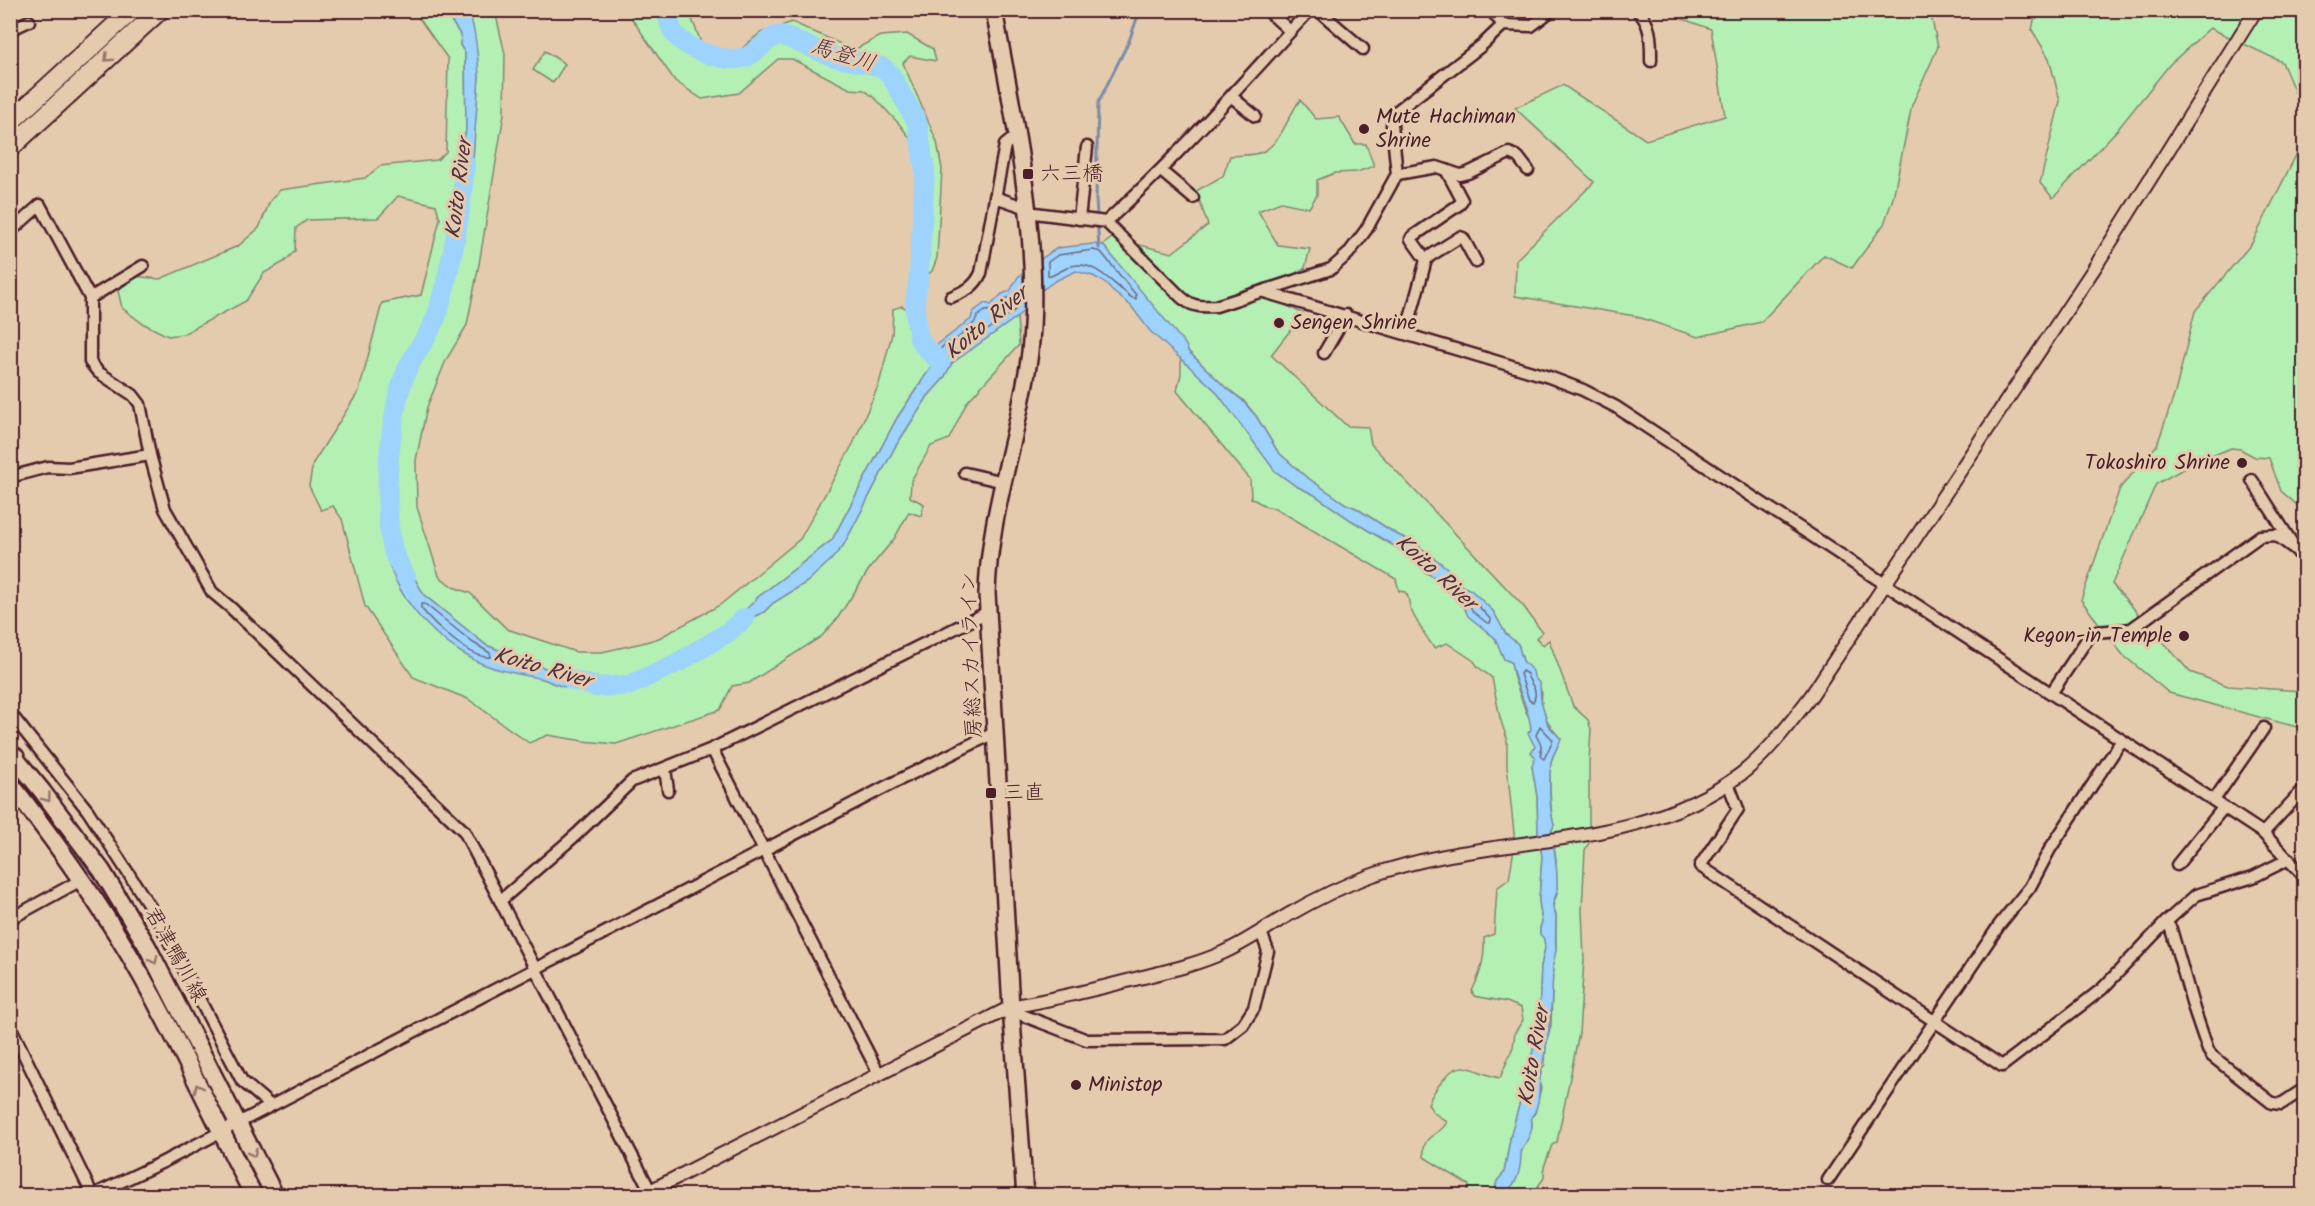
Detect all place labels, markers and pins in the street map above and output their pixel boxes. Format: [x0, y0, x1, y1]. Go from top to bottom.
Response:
place label: Mute Hachiman Shrine [1376, 101, 1516, 158]
marker: Mute Hachiman Shrine [1357, 122, 1371, 136]
place label: 六三橋 [1040, 158, 1103, 191]
marker: 六三橋 [1021, 167, 1035, 181]
place label: Sengen Shrine [1291, 307, 1417, 340]
marker: Sengen Shrine [1272, 316, 1286, 330]
place label: Tokoshiro Shrine [2085, 447, 2231, 480]
marker: Tokoshiro Shrine [2235, 456, 2249, 470]
place label: Kegon-in Temple [2023, 620, 2173, 653]
marker: Kegon-in Temple [2177, 629, 2191, 643]
place label: 三直 [1003, 777, 1045, 810]
marker: 三直 [984, 786, 998, 800]
place label: Ministop [1088, 1069, 1162, 1102]
marker: Ministop [1069, 1078, 1083, 1092]

